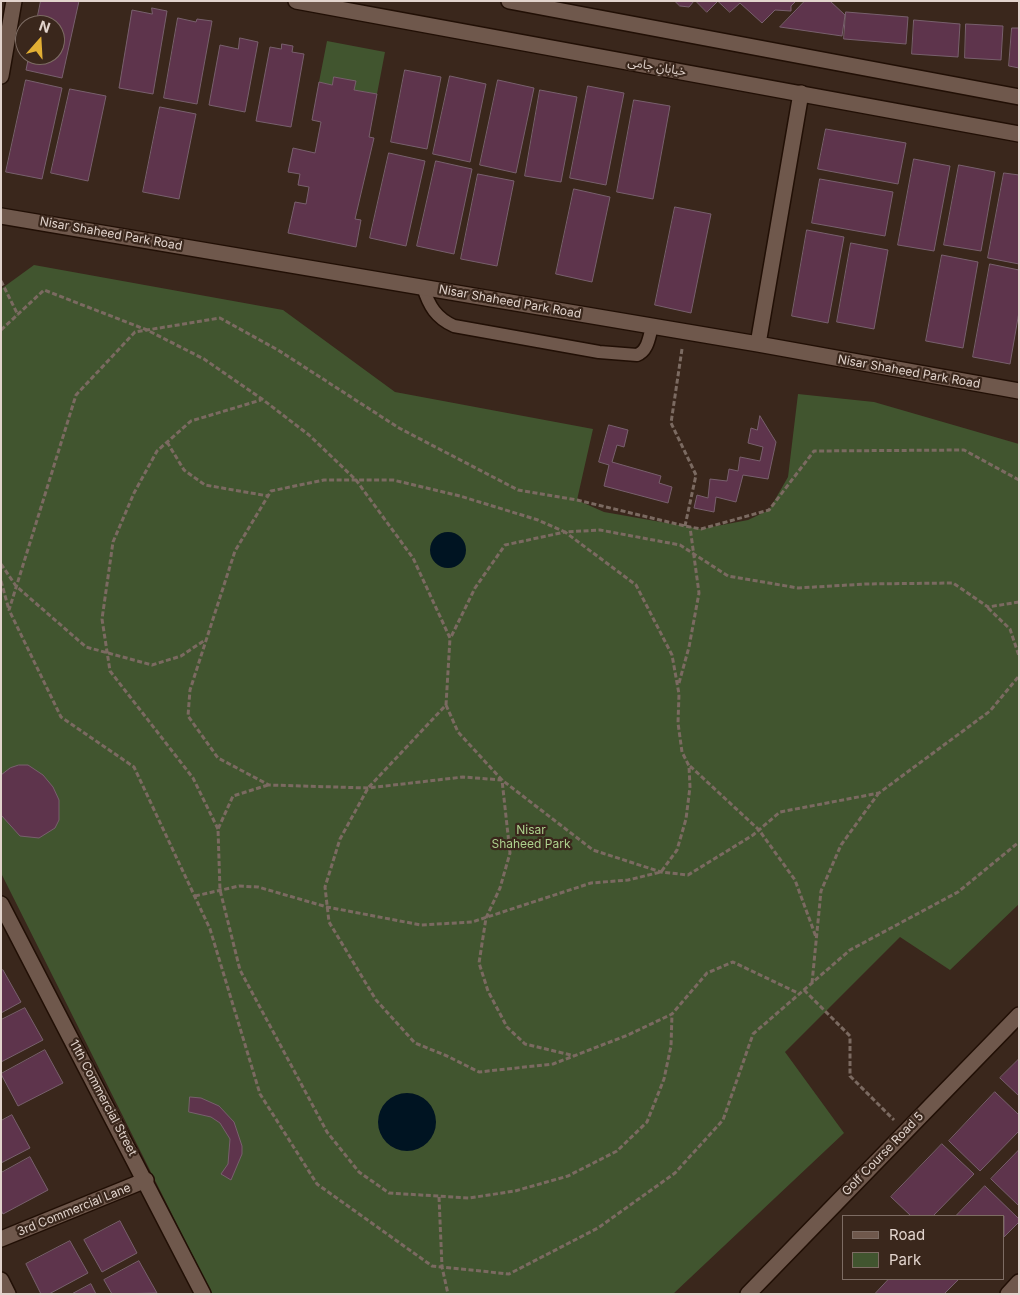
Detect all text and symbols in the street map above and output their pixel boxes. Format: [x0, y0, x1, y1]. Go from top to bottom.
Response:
north arrow [15, 15, 65, 65]
text: N [37, 17, 53, 36]
street label: خیابانِ جامی [627, 55, 687, 79]
street label: Nisar Shaheed Park Road [39, 214, 183, 254]
street label: Nisar Shaheed Park Road [438, 282, 582, 322]
street label: Nisar Shaheed Park Road [837, 352, 981, 392]
park label: Nisar Shaheed Park [491, 823, 571, 851]
street label: 11th Commercial Street [66, 1038, 140, 1158]
street label: Golf Course Road 5 [839, 1109, 927, 1199]
street label: 3rd Commercial Lane [15, 1181, 133, 1239]
legend [842, 1215, 1005, 1280]
text: Road [889, 1225, 925, 1244]
text: Park [889, 1250, 921, 1269]

